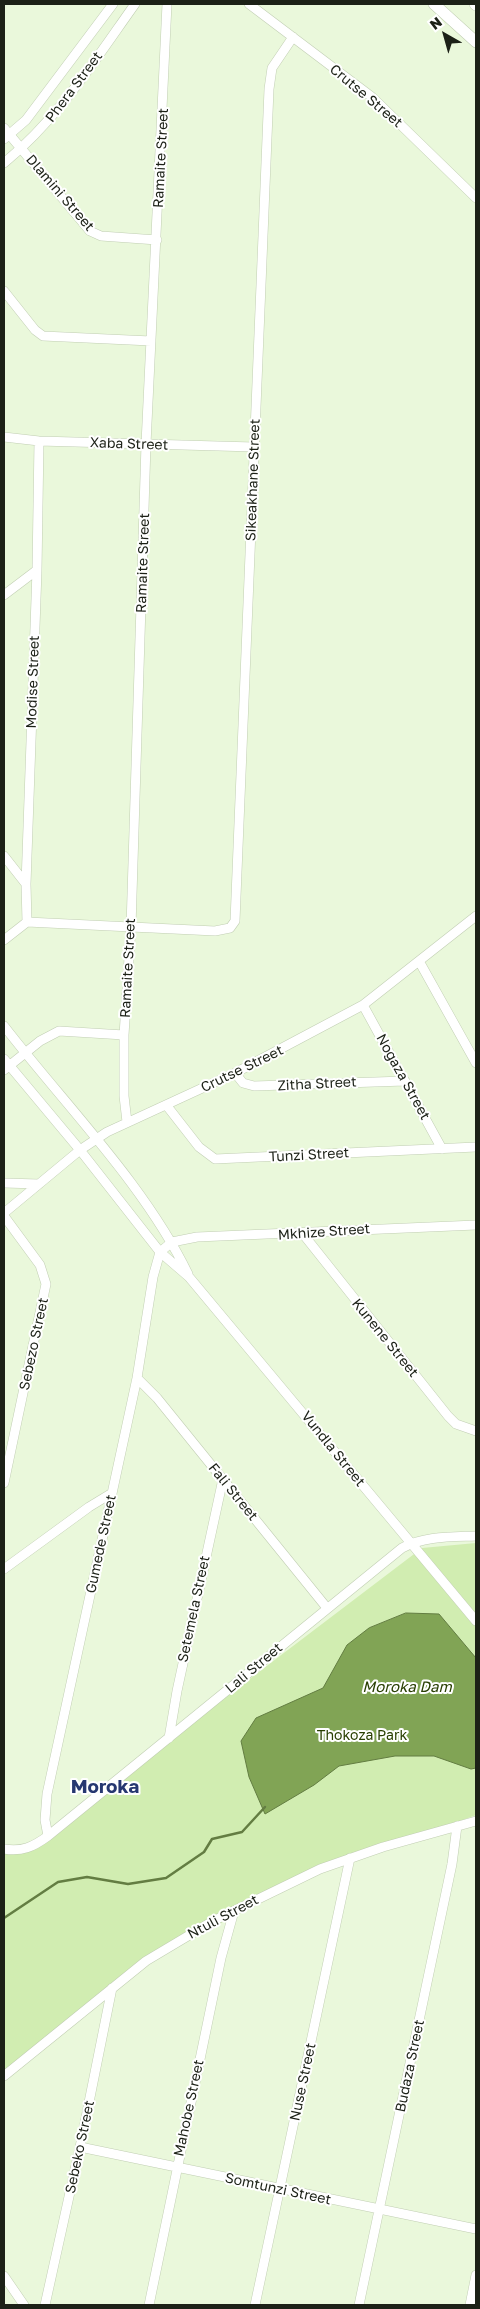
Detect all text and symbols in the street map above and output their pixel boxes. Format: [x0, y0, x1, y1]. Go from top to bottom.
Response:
north arrow [420, 10, 470, 60]
text: N [426, 13, 445, 33]
street label: Phera Street [42, 48, 106, 126]
street label: Crutse Street [326, 61, 406, 131]
street label: Ramaite Street [150, 108, 172, 208]
street label: Dlamini Street [22, 151, 98, 235]
street label: Sikeakhane Street [242, 419, 264, 541]
street label: Xaba Street [89, 434, 169, 454]
street label: Ramaite Street [133, 513, 153, 613]
street label: Modise Street [23, 635, 43, 729]
street label: Ramaite Street [117, 918, 139, 1018]
street label: Nogaza Street [372, 1031, 434, 1123]
street label: Crutse Street [198, 1042, 286, 1096]
street label: Zitha Street [277, 1074, 357, 1094]
street label: Tunzi Street [268, 1145, 350, 1165]
street label: Mkhize Street [277, 1220, 371, 1244]
street label: Kunene Street [348, 1295, 422, 1381]
street label: Sebezo Street [16, 1296, 52, 1392]
street label: Vundla Street [298, 1408, 368, 1490]
street label: Fali Street [205, 1460, 261, 1524]
street label: Gumede Street [82, 1493, 120, 1595]
street label: Setemela Street [174, 1554, 214, 1664]
street label: Lali Street [222, 1639, 286, 1697]
water label: Moroka Dam [362, 1678, 452, 1696]
park label: Thokoza Park [317, 1728, 407, 1744]
district label: Moroka [71, 1776, 139, 1798]
street label: Ntuli Street [185, 1891, 261, 1943]
street label: Budaza Street [392, 2018, 428, 2114]
street label: Nuse Street [287, 2041, 319, 2123]
street label: Mahobe Street [171, 2058, 207, 2158]
street label: Sebeko Street [62, 2099, 98, 2195]
street label: Somtunzi Street [223, 2170, 333, 2208]

